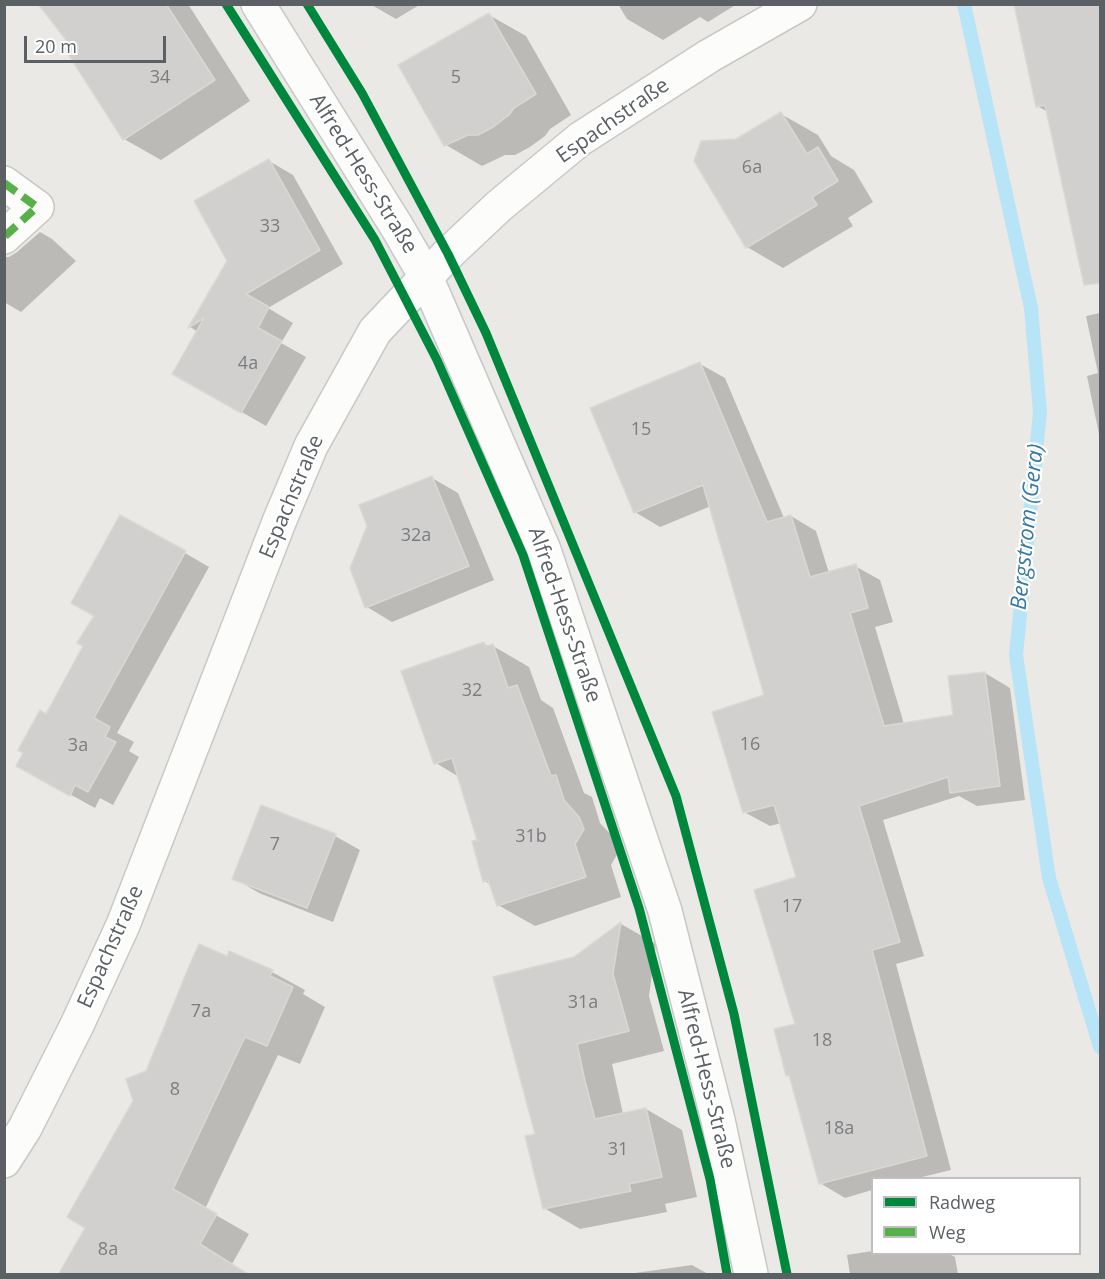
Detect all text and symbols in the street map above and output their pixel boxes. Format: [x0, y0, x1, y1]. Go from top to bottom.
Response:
scale bar [27, 24, 170, 62]
text: 20 m [35, 34, 77, 58]
house number: 34 [150, 67, 170, 89]
house number: 5 [451, 67, 461, 89]
street label: Espachstraße [552, 73, 674, 169]
street label: Alfred-Hess-Straße [304, 89, 422, 259]
house number: 6a [742, 157, 762, 179]
house number: 33 [260, 216, 280, 238]
house number: 4a [238, 353, 258, 375]
house number: 15 [631, 419, 651, 441]
street label: Espachstraße [255, 431, 329, 563]
water label: Bergstrom (Gera) [1006, 443, 1050, 611]
street label: Alfred-Hess-Straße [522, 524, 606, 706]
house number: 32a [401, 525, 431, 547]
house number: 32 [462, 680, 482, 702]
house number: 16 [740, 734, 760, 756]
house number: 3a [68, 735, 88, 757]
house number: 31b [515, 826, 547, 848]
house number: 7 [270, 834, 280, 856]
street label: Espachstraße [73, 882, 149, 1012]
house number: 17 [782, 896, 802, 918]
street label: Alfred-Hess-Straße [672, 987, 740, 1171]
house number: 31a [568, 992, 598, 1014]
house number: 7a [191, 1001, 211, 1023]
house number: 18 [812, 1030, 832, 1052]
house number: 8 [170, 1079, 180, 1101]
house number: 18a [824, 1118, 854, 1140]
house number: 31 [608, 1139, 628, 1161]
legend [871, 1177, 1081, 1255]
text: Radweg [929, 1190, 995, 1214]
text: Weg [929, 1220, 966, 1244]
house number: 8a [98, 1239, 118, 1261]

